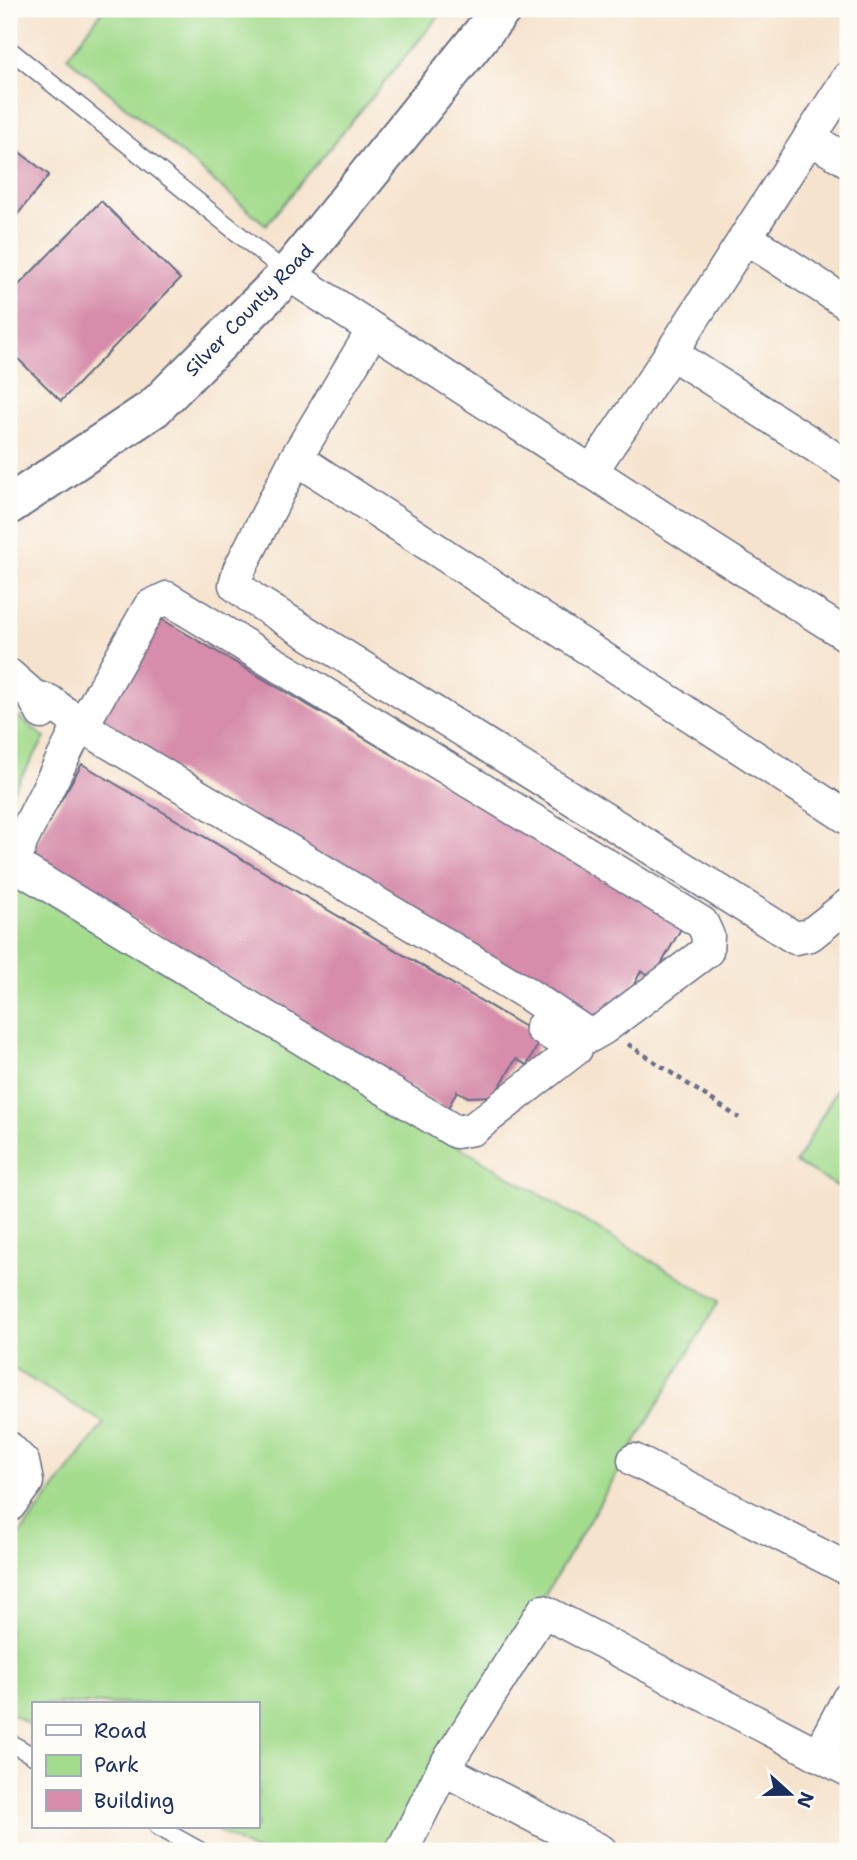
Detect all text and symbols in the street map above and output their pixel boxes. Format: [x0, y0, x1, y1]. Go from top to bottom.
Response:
street label: Silver County Road [179, 238, 319, 382]
legend [32, 1702, 259, 1828]
text: Road [94, 1717, 147, 1745]
text: Park [94, 1751, 139, 1779]
north arrow [756, 1758, 826, 1828]
text: Building [94, 1787, 174, 1815]
text: N [791, 1788, 820, 1811]

